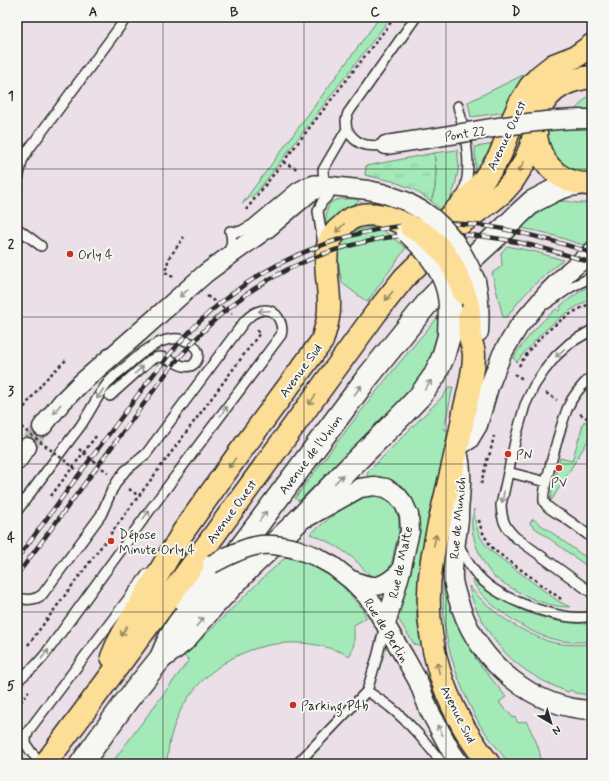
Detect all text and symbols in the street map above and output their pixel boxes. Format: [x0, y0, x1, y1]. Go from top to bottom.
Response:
text: A [89, 4, 97, 21]
text: B [230, 4, 239, 21]
text: C [370, 4, 380, 21]
text: D [512, 4, 521, 21]
text: 1 [8, 88, 14, 105]
street label: Avenue Ouest [484, 98, 531, 173]
street label: Pont 22 [443, 123, 487, 146]
one-way arrow [517, 161, 525, 172]
one-way arrow [336, 223, 345, 233]
text: 2 [8, 236, 15, 253]
place label: Orly 4 [78, 247, 113, 264]
marker: Orly 4 [65, 249, 75, 259]
one-way arrow [178, 288, 189, 297]
one-way arrow [385, 291, 394, 302]
one-way arrow [258, 308, 271, 315]
street label: Avenue Sud [276, 341, 326, 401]
one-way arrow [555, 348, 565, 358]
one-way arrow [134, 365, 144, 375]
one-way arrow [424, 379, 432, 390]
text: 3 [8, 383, 14, 400]
one-way arrow [353, 384, 362, 395]
one-way arrow [96, 388, 104, 399]
one-way arrow [307, 395, 316, 406]
one-way arrow [52, 403, 61, 414]
one-way arrow [220, 406, 228, 417]
street label: Avenue de l'Union [276, 411, 347, 498]
place label: PN [516, 447, 533, 464]
marker: PN [503, 449, 513, 459]
one-way arrow [228, 457, 236, 468]
marker: PV [554, 463, 564, 473]
one-way arrow [334, 474, 344, 484]
place label: PV [551, 475, 567, 492]
street label: Avenue Ouest [203, 476, 261, 547]
street label: Rue de Munich [446, 476, 471, 560]
one-way arrow [498, 490, 506, 503]
one-way arrow [142, 510, 151, 521]
one-way arrow [259, 511, 267, 522]
street label: Rue de Malte [386, 525, 417, 600]
place label: Dépose Minute Orly 4 [119, 527, 196, 559]
text: 4 [7, 530, 15, 547]
one-way arrow [432, 534, 440, 547]
marker: Dépose Minute Orly 4 [106, 536, 116, 546]
street label: Rue de Berlin [359, 595, 412, 666]
one-way arrow [195, 617, 204, 627]
one-way arrow [120, 625, 128, 637]
one-way arrow [41, 649, 49, 660]
one-way arrow [434, 662, 441, 675]
text: 5 [7, 678, 15, 695]
street label: Avenue Sud [436, 683, 479, 746]
place label: Parking P4b [301, 698, 369, 717]
marker: Parking P4b [288, 700, 298, 710]
north arrow [531, 703, 571, 743]
text: N [549, 722, 564, 738]
one-way arrow [436, 725, 444, 737]

